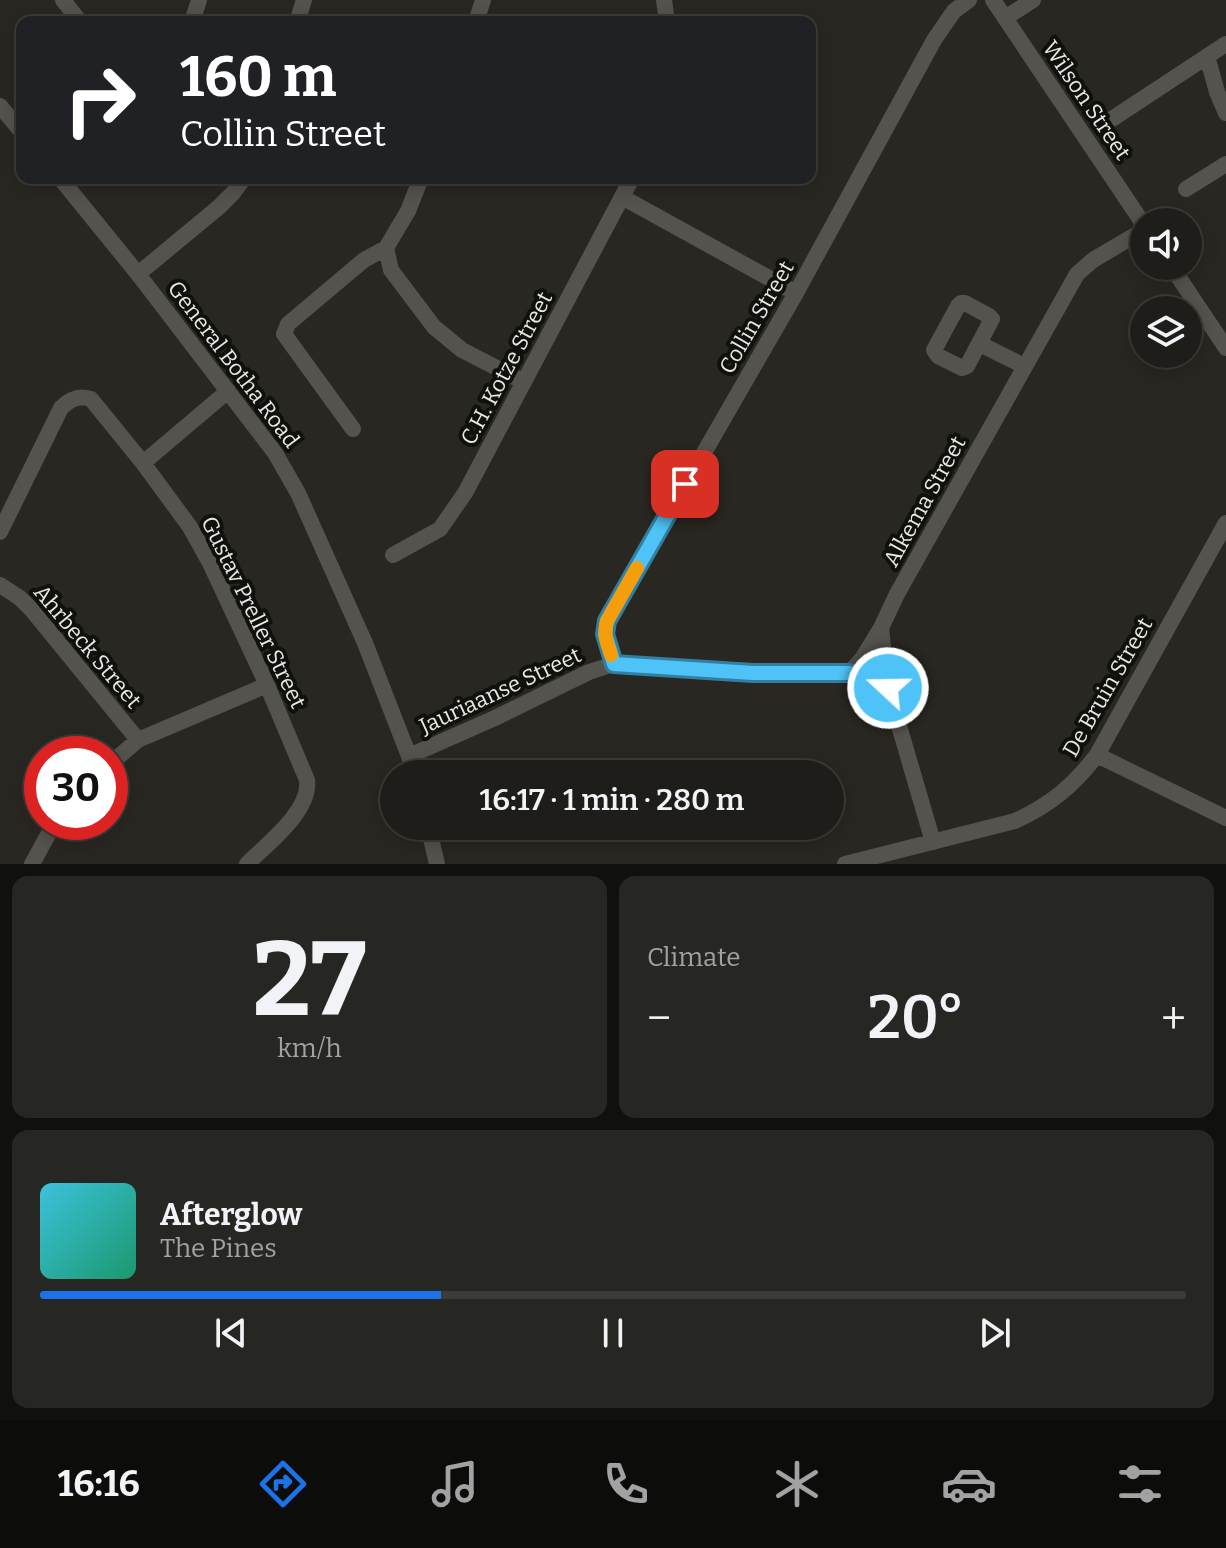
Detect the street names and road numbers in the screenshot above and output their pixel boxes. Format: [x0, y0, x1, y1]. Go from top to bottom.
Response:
street label: Wilson Street [1037, 36, 1136, 165]
street label: Collin Street [713, 256, 800, 379]
street label: General Botha Road [162, 275, 305, 453]
street label: C.H. Kotze Street [455, 287, 558, 449]
street label: Alkema Street [878, 431, 971, 571]
street label: Gustav Preller Street [195, 512, 312, 713]
street label: Ahrbeck Street [28, 579, 147, 714]
street label: De Bruin Street [1057, 613, 1158, 762]
street label: Jauriaanse Street [414, 641, 585, 740]

